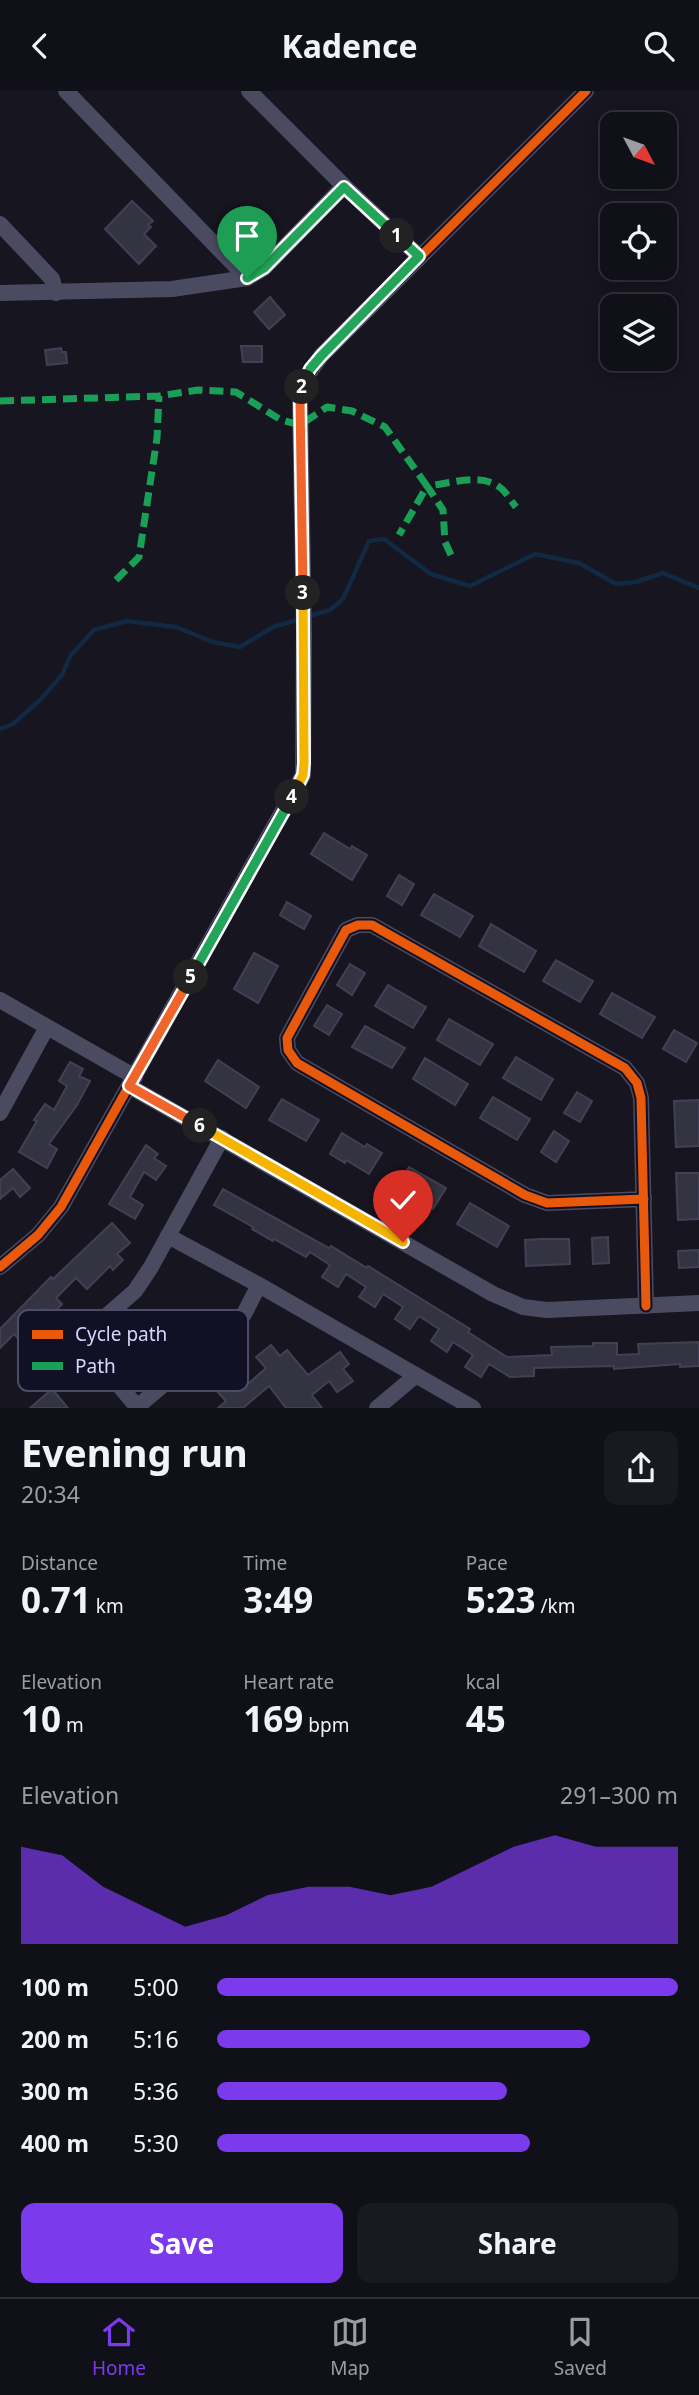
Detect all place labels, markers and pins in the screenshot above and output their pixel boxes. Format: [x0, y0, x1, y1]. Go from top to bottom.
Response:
pin [217, 206, 277, 278]
pin: 1 [380, 219, 414, 253]
pin: 2 [284, 369, 320, 405]
pin: 3 [286, 575, 320, 611]
pin: 4 [274, 779, 310, 815]
pin: 5 [174, 959, 208, 994]
pin: 6 [182, 1109, 218, 1143]
pin [373, 1170, 433, 1242]

